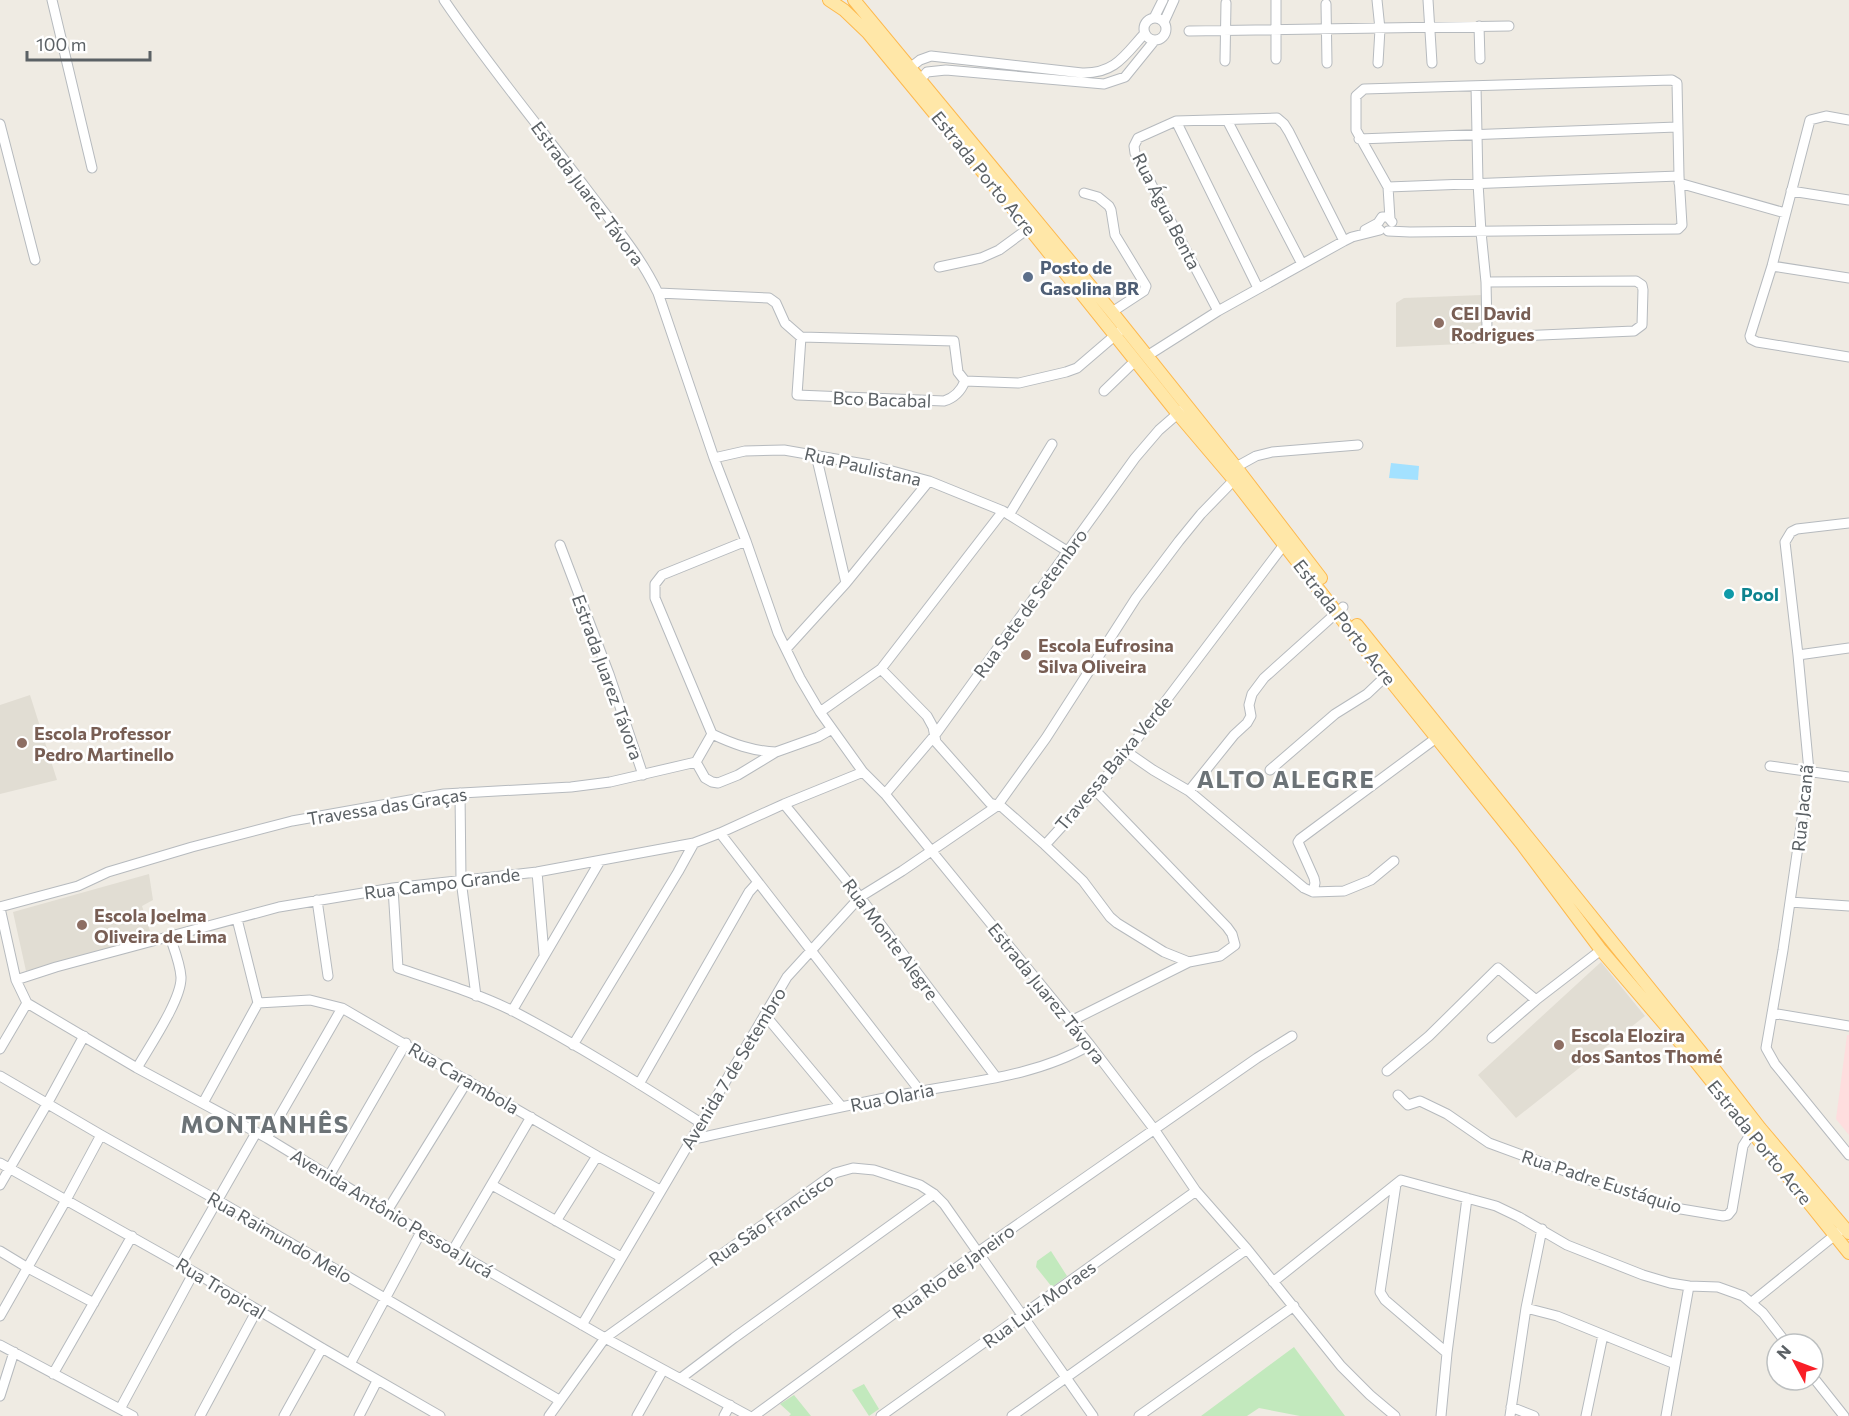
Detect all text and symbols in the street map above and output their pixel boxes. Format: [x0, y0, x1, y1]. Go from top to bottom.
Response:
scale bar [27, 24, 150, 62]
text: 100 m [36, 33, 86, 55]
street label: Estrada Porto Acre [927, 106, 1041, 240]
street label: Estrada Juarez Távora [527, 117, 649, 269]
street label: Rua Água Benta [1128, 149, 1206, 273]
place label: Posto de Gasolina BR [1040, 256, 1140, 299]
marker: Posto de Gasolina BR [1021, 270, 1035, 284]
place label: CEI David Rodrigues [1451, 302, 1535, 345]
marker: CEI David Rodrigues [1432, 316, 1446, 330]
street label: Bco Bacabal [832, 386, 932, 412]
street label: Rua Paulistana [802, 442, 924, 490]
street label: Rua Sete de Setembro [968, 524, 1092, 682]
street label: Estrada Porto Acre [1289, 555, 1401, 689]
place label: Pool [1741, 583, 1779, 605]
marker: Pool [1722, 587, 1736, 601]
street label: Estrada Juarez Távora [568, 591, 648, 763]
place label: Escola Eufrosina Silva Oliveira [1038, 634, 1174, 677]
marker: Escola Eufrosina Silva Oliveira [1019, 648, 1033, 662]
street label: Travessa Baixa Verde [1050, 691, 1176, 835]
place label: Escola Professor Pedro Martinello [34, 722, 174, 765]
marker: Escola Professor Pedro Martinello [15, 736, 29, 750]
street label: Rua Jacanã [1786, 763, 1818, 853]
district label: ALTO ALEGRE [1197, 764, 1375, 793]
street label: Travessa das Graças [306, 783, 468, 829]
street label: Rua Campo Grande [363, 863, 521, 903]
street label: Rua Monte Alegre [838, 874, 944, 1004]
place label: Escola Joelma Oliveira de Lima [94, 904, 227, 947]
marker: Escola Joelma Oliveira de Lima [75, 918, 89, 932]
street label: Estrada Juarez Távora [984, 918, 1110, 1068]
street label: Avenida 7 de Setembro [676, 983, 790, 1153]
place label: Escola Elozira dos Santos Thomé [1571, 1024, 1723, 1067]
street label: Rua Carambola [405, 1037, 523, 1119]
marker: Escola Elozira dos Santos Thomé [1552, 1038, 1566, 1052]
street label: Estrada Porto Acre [1703, 1075, 1817, 1209]
street label: Rua Olaria [848, 1078, 936, 1116]
district label: MONTANHÊS [180, 1109, 350, 1138]
street label: Avenida Antônio Pessoa Jucá [287, 1144, 497, 1282]
street label: Rua Padre Eustáquio [1519, 1145, 1685, 1217]
street label: Rua São Francisco [704, 1168, 838, 1270]
street label: Rua Raimundo Melo [204, 1187, 356, 1287]
street label: Rua Rio de Janeiro [888, 1219, 1018, 1323]
street label: Rua Tropical [172, 1253, 270, 1323]
street label: Rua Luiz Moraes [978, 1256, 1100, 1352]
north arrow [1765, 1332, 1825, 1392]
text: N [1772, 1341, 1794, 1363]

